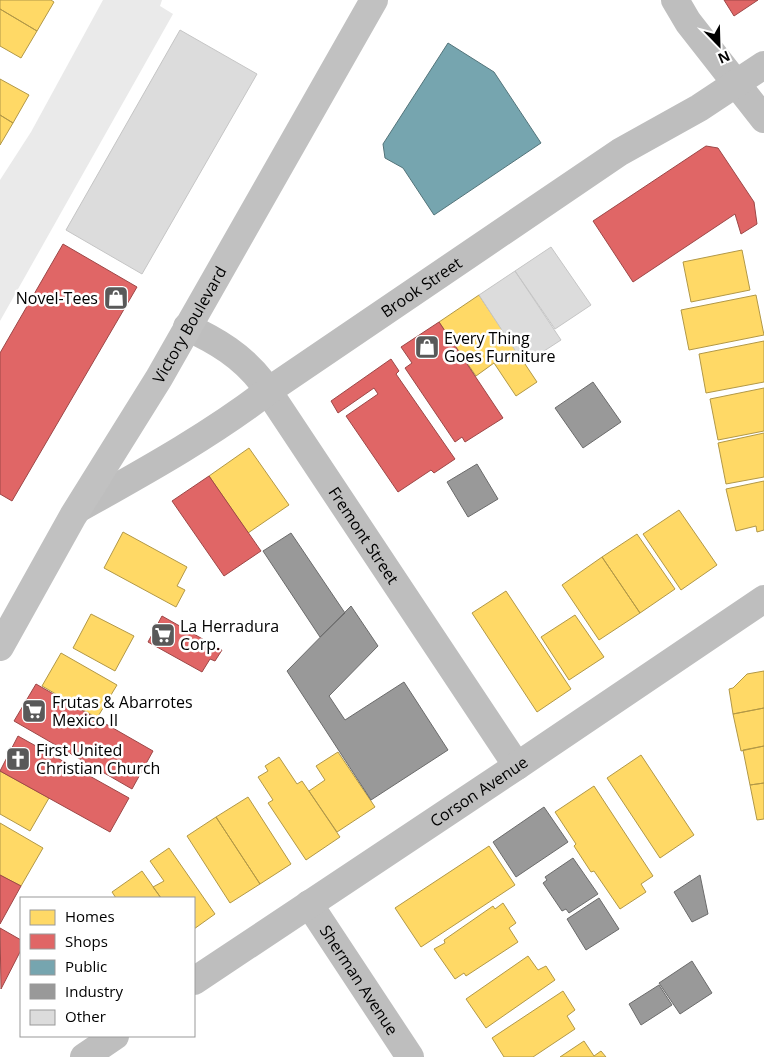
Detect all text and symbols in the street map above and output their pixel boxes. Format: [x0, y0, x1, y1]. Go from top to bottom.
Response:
north arrow [694, 20, 744, 70]
text: N [715, 46, 733, 68]
street label: Brook Street [376, 251, 466, 322]
street label: Victory Boulevard [147, 262, 231, 387]
shop icon: Novel-Tees [103, 285, 129, 311]
place label: Novel-Tees [16, 287, 98, 309]
place label: Every Thing Goes Furniture [444, 327, 556, 367]
shop icon: Every Thing Goes Furniture [414, 334, 440, 360]
street label: Fremont Street [324, 482, 404, 589]
place label: La Herradura Corp. [180, 615, 279, 655]
supermarket icon: La Herradura Corp. [150, 622, 176, 648]
place label: Frutas & Abarrotes Mexico II [52, 691, 193, 731]
supermarket icon: Frutas & Abarrotes Mexico II [21, 698, 47, 724]
place label: First United Christian Church [36, 739, 160, 779]
church icon: First United Christian Church [5, 746, 31, 772]
street label: Corson Avenue [425, 751, 532, 832]
legend [20, 897, 195, 1037]
text: Homes [65, 906, 115, 926]
street label: Sherman Avenue [315, 921, 403, 1039]
text: Shops [65, 931, 108, 951]
text: Public [65, 956, 107, 976]
text: Industry [65, 981, 123, 1001]
text: Other [65, 1006, 106, 1026]

